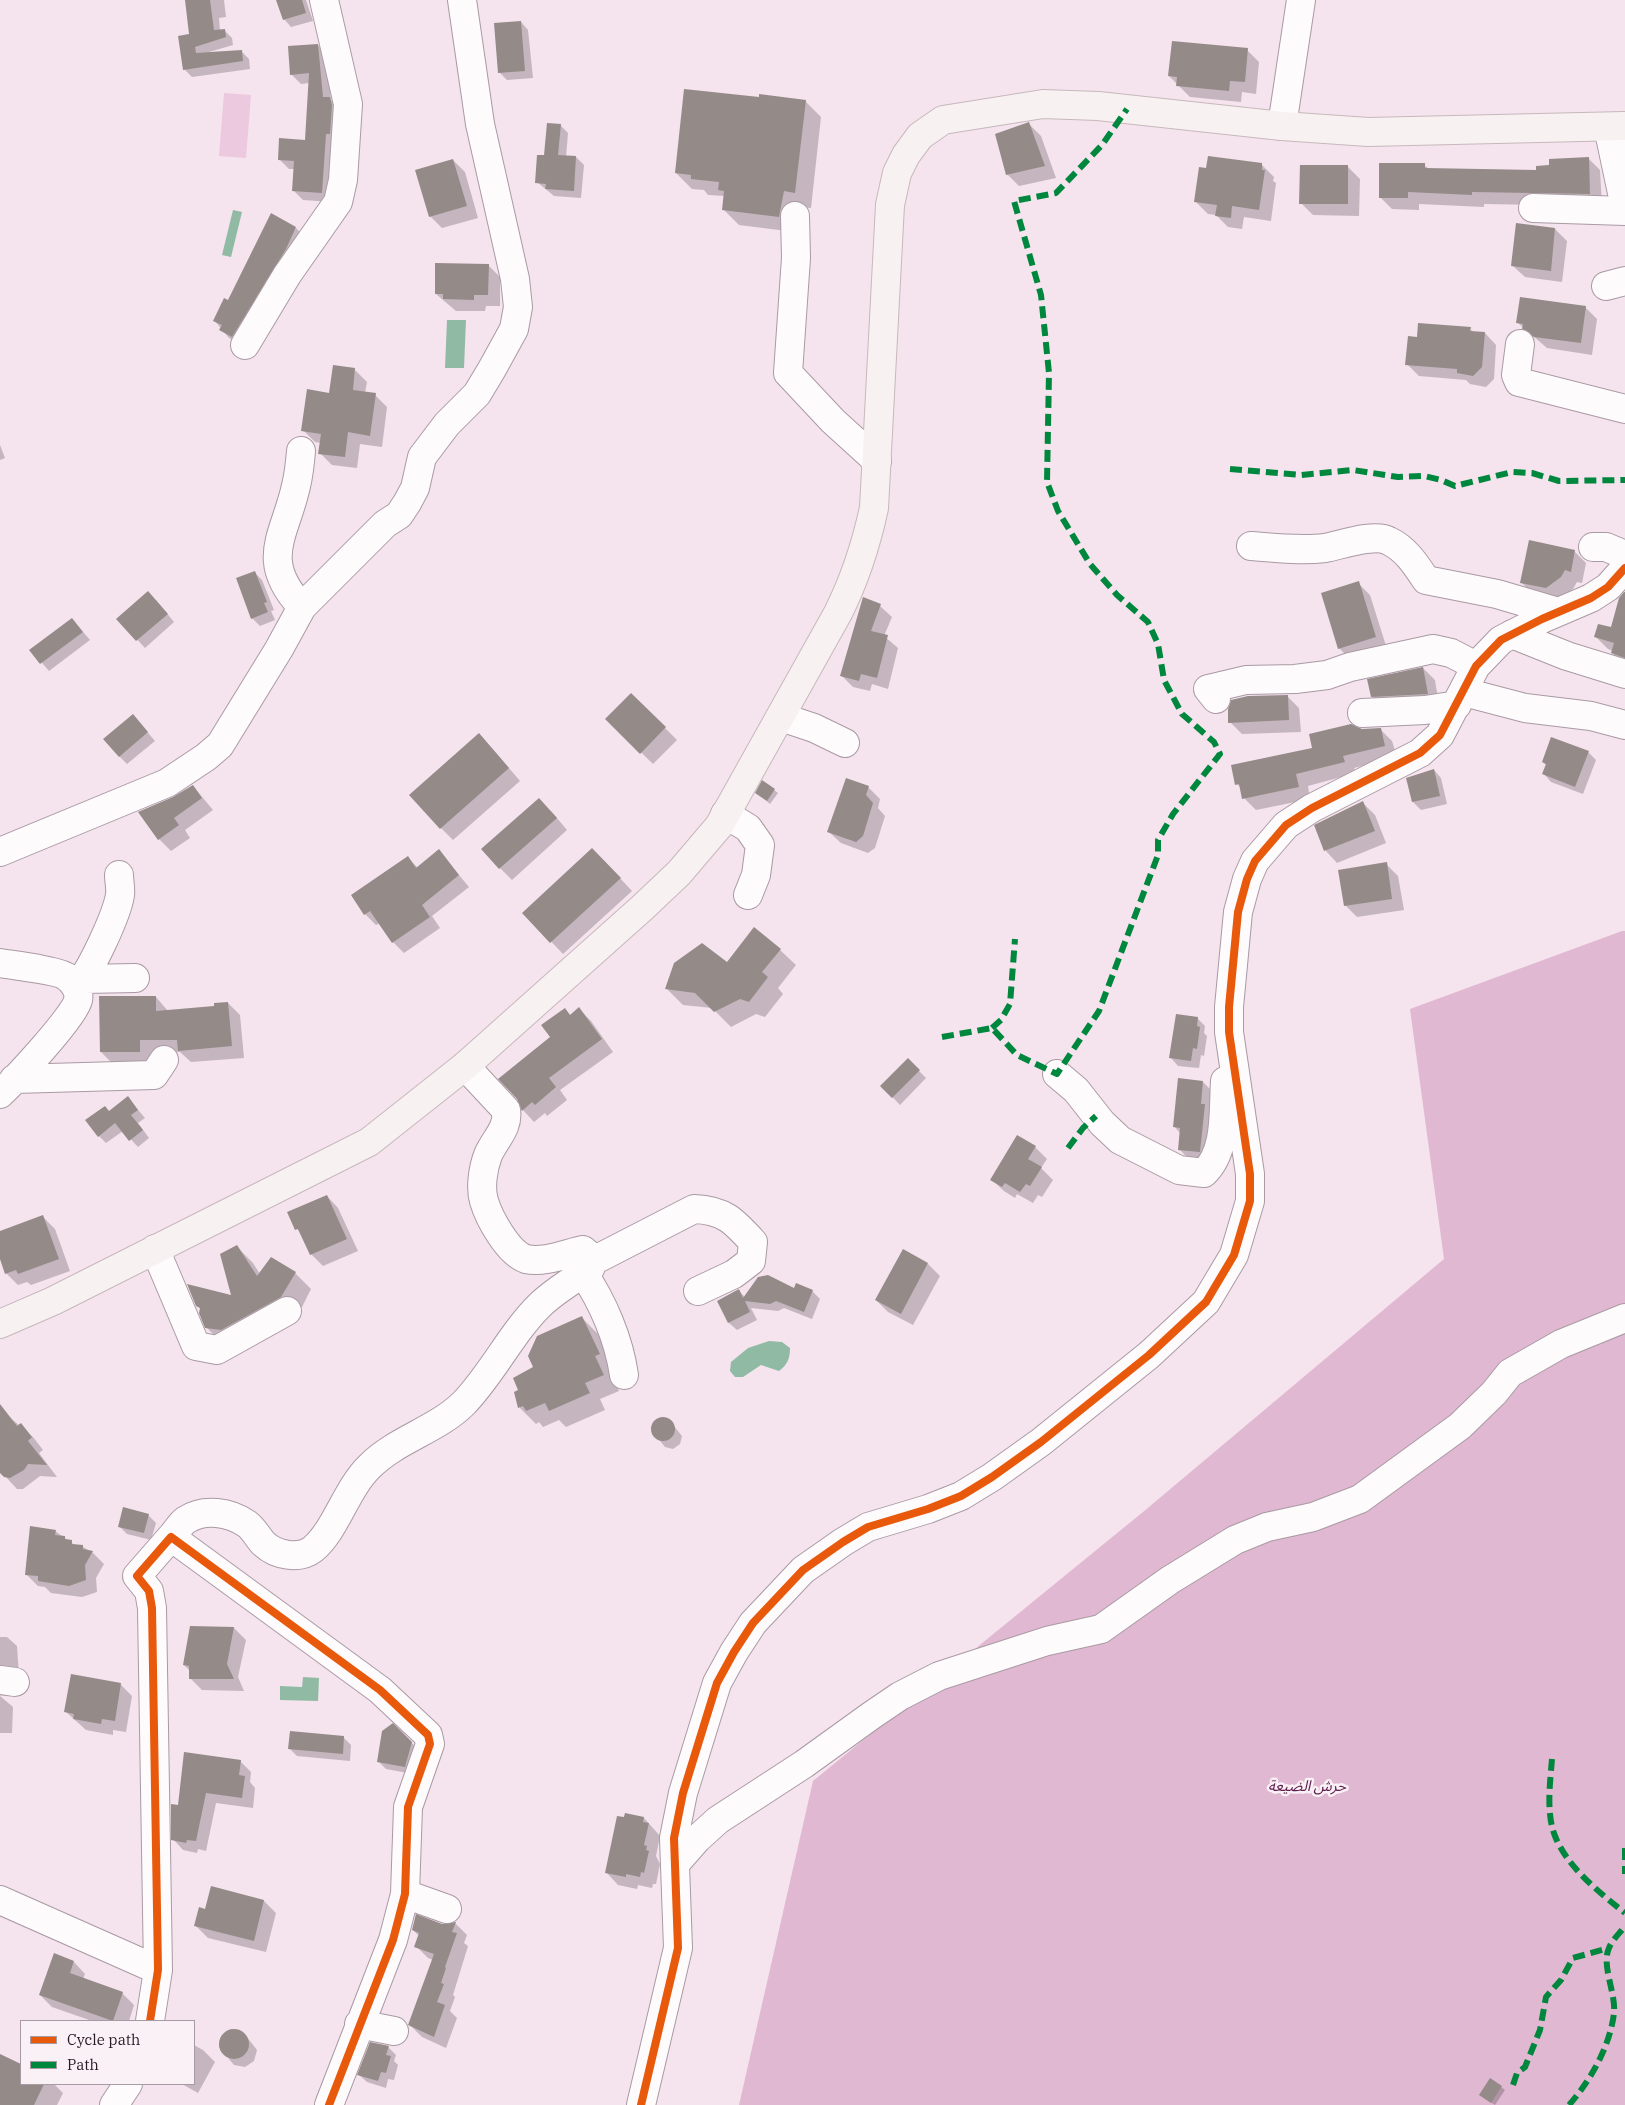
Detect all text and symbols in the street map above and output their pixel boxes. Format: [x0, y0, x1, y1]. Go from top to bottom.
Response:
park label: حرش الضيعة [1268, 1778, 1346, 1796]
legend [20, 2020, 195, 2085]
text: Cycle path [67, 2030, 140, 2049]
text: Path [67, 2055, 99, 2074]

